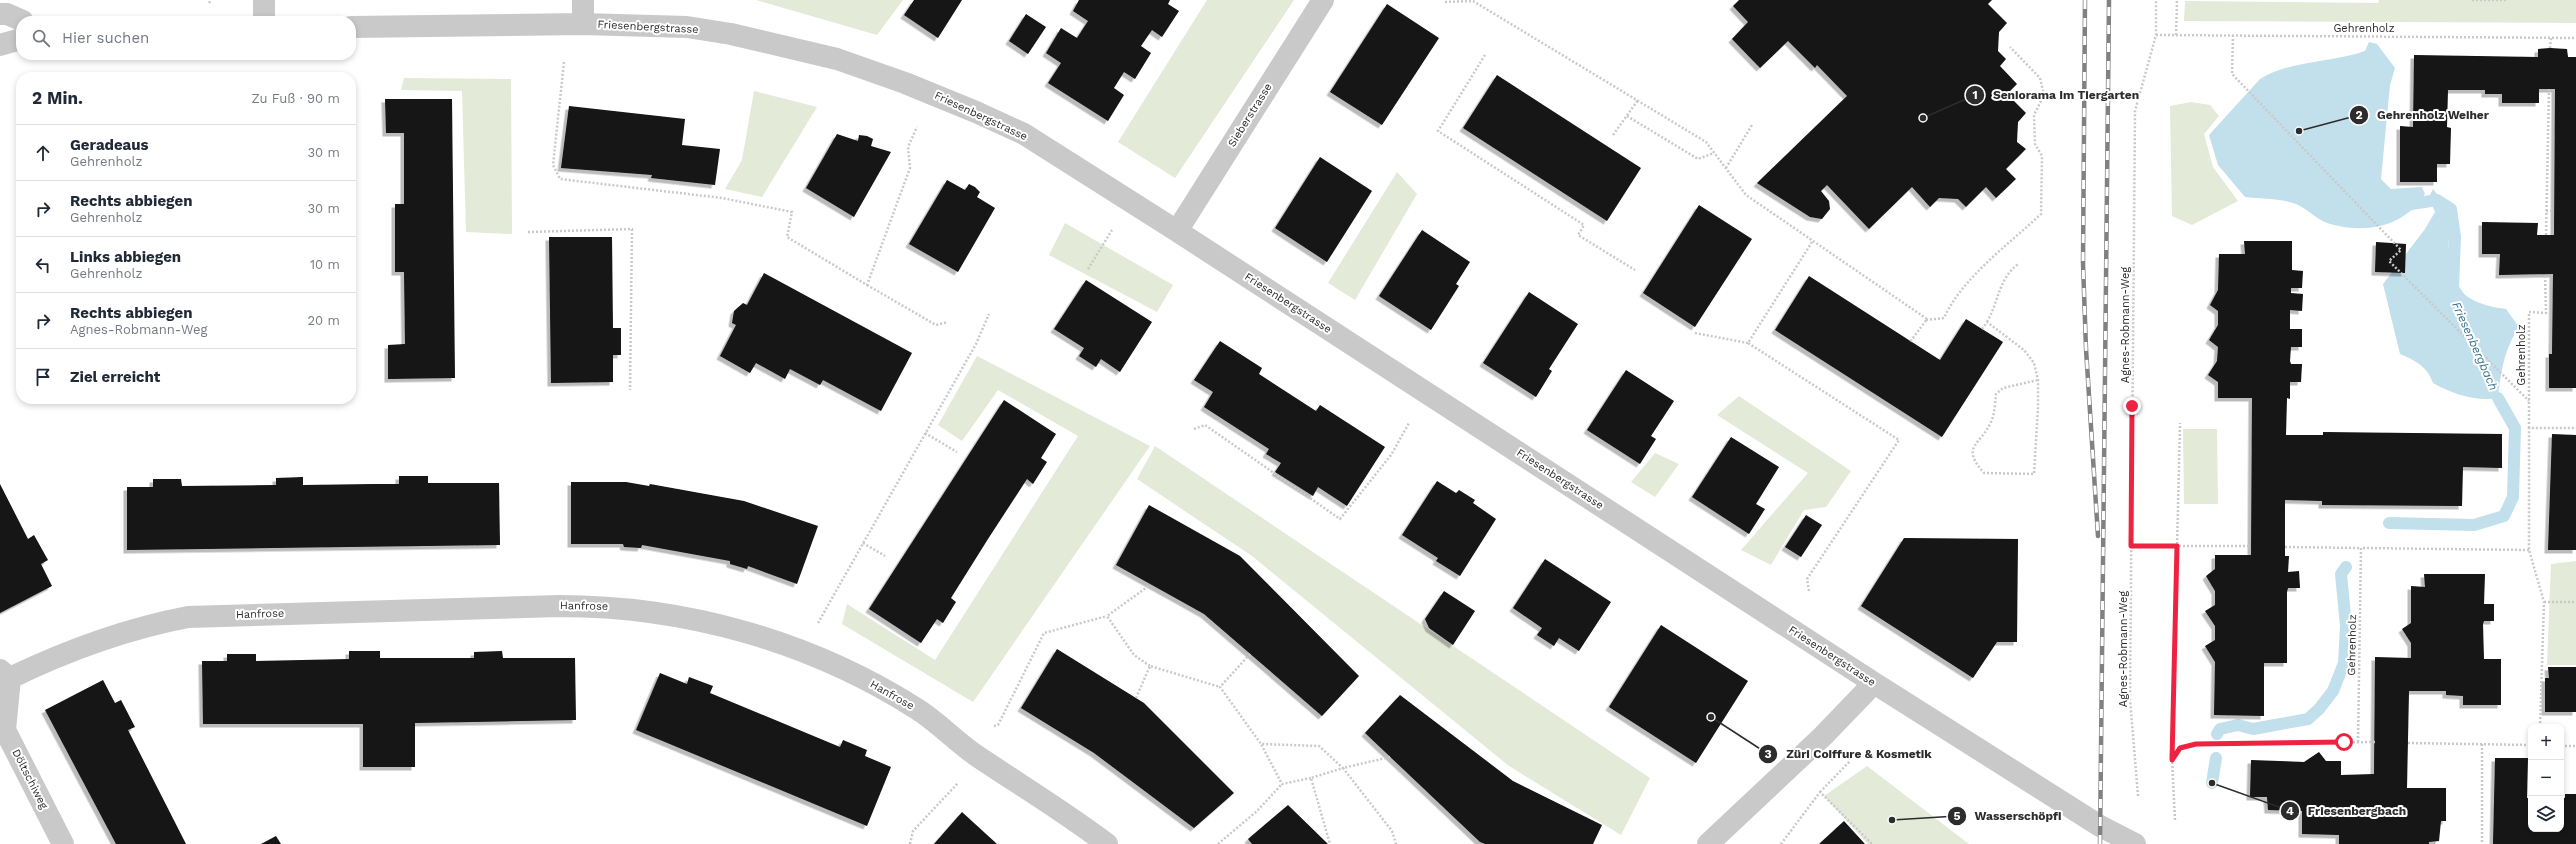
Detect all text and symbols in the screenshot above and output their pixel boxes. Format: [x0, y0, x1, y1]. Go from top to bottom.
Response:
search box [16, 16, 356, 60]
street label: Friesenbergstrasse [597, 18, 699, 36]
street label: Gehrenholz [2333, 22, 2395, 35]
icon: search [30, 27, 52, 49]
text: Hier suchen [62, 29, 149, 47]
street label: Sieberstrasse [1225, 81, 1275, 149]
callout: Seniorama Im Tiergarten [1965, 83, 2148, 107]
text: 2 Min. [32, 88, 83, 108]
text: 1 [1972, 88, 1978, 102]
text: Seniorama Im Tiergarten [1993, 88, 2139, 102]
street label: Friesenbergstrasse [932, 89, 1030, 143]
text: Zu Fuß · 90 m [251, 91, 340, 106]
callout: Gehrenholz Weiher [2349, 103, 2497, 127]
text: 2 [2355, 108, 2363, 122]
text: Gehrenholz Weiher [2377, 108, 2490, 122]
text: Geradeaus [70, 136, 149, 154]
icon: ahead [32, 142, 54, 164]
text: 30 m [308, 145, 340, 160]
text: Gehrenholz [70, 154, 142, 169]
text: Rechts abbiegen [70, 192, 192, 210]
icon: right [32, 198, 54, 220]
text: 30 m [308, 201, 340, 216]
text: Gehrenholz [70, 210, 142, 225]
text: Links abbiegen [70, 248, 181, 266]
icon: left [32, 254, 54, 276]
text: 10 m [310, 257, 340, 272]
text: Gehrenholz [70, 266, 142, 281]
street label: Agnes-Robmann-Weg [2119, 267, 2132, 383]
street label: Friesenbergstrasse [1242, 270, 1334, 336]
water label: Friesenbergbach [2449, 299, 2501, 393]
text: Rechts abbiegen [70, 304, 192, 322]
icon: right [32, 310, 54, 332]
text: 20 m [308, 313, 340, 328]
text: Agnes-Robmann-Weg [70, 322, 207, 337]
street label: Gehrenholz [2515, 324, 2528, 386]
icon: arrive [32, 366, 54, 388]
text: Ziel erreicht [70, 368, 160, 386]
route end [2123, 397, 2141, 415]
street label: Friesenbergstrasse [1514, 446, 1606, 512]
street label: Agnes-Robmann-Weg [2117, 591, 2130, 707]
street label: Hanfrose [560, 599, 608, 613]
street label: Hanfrose [236, 607, 284, 621]
street label: Gehrenholz [2345, 614, 2359, 676]
street label: Friesenbergstrasse [1786, 623, 1878, 689]
street label: Hanfrose [868, 678, 916, 712]
map controls [2528, 724, 2564, 832]
button: + [2528, 724, 2564, 760]
route start [2335, 733, 2353, 751]
callout: Züri Coiffure & Kosmetik [1758, 742, 1939, 766]
street label: Döltschiweg [9, 747, 51, 811]
text: 3 [1764, 747, 1772, 761]
text: Züri Coiffure & Kosmetik [1786, 747, 1932, 761]
button: − [2528, 760, 2564, 796]
button: layers [2528, 796, 2564, 832]
callout: Friesenbergbach [2280, 799, 2414, 823]
callout: Wasserschöpfi [1947, 804, 2070, 828]
text: 4 [2286, 804, 2294, 818]
text: Friesenbergbach [2308, 804, 2406, 818]
text: 5 [1954, 809, 1961, 823]
text: Wasserschöpfi [1975, 809, 2061, 823]

